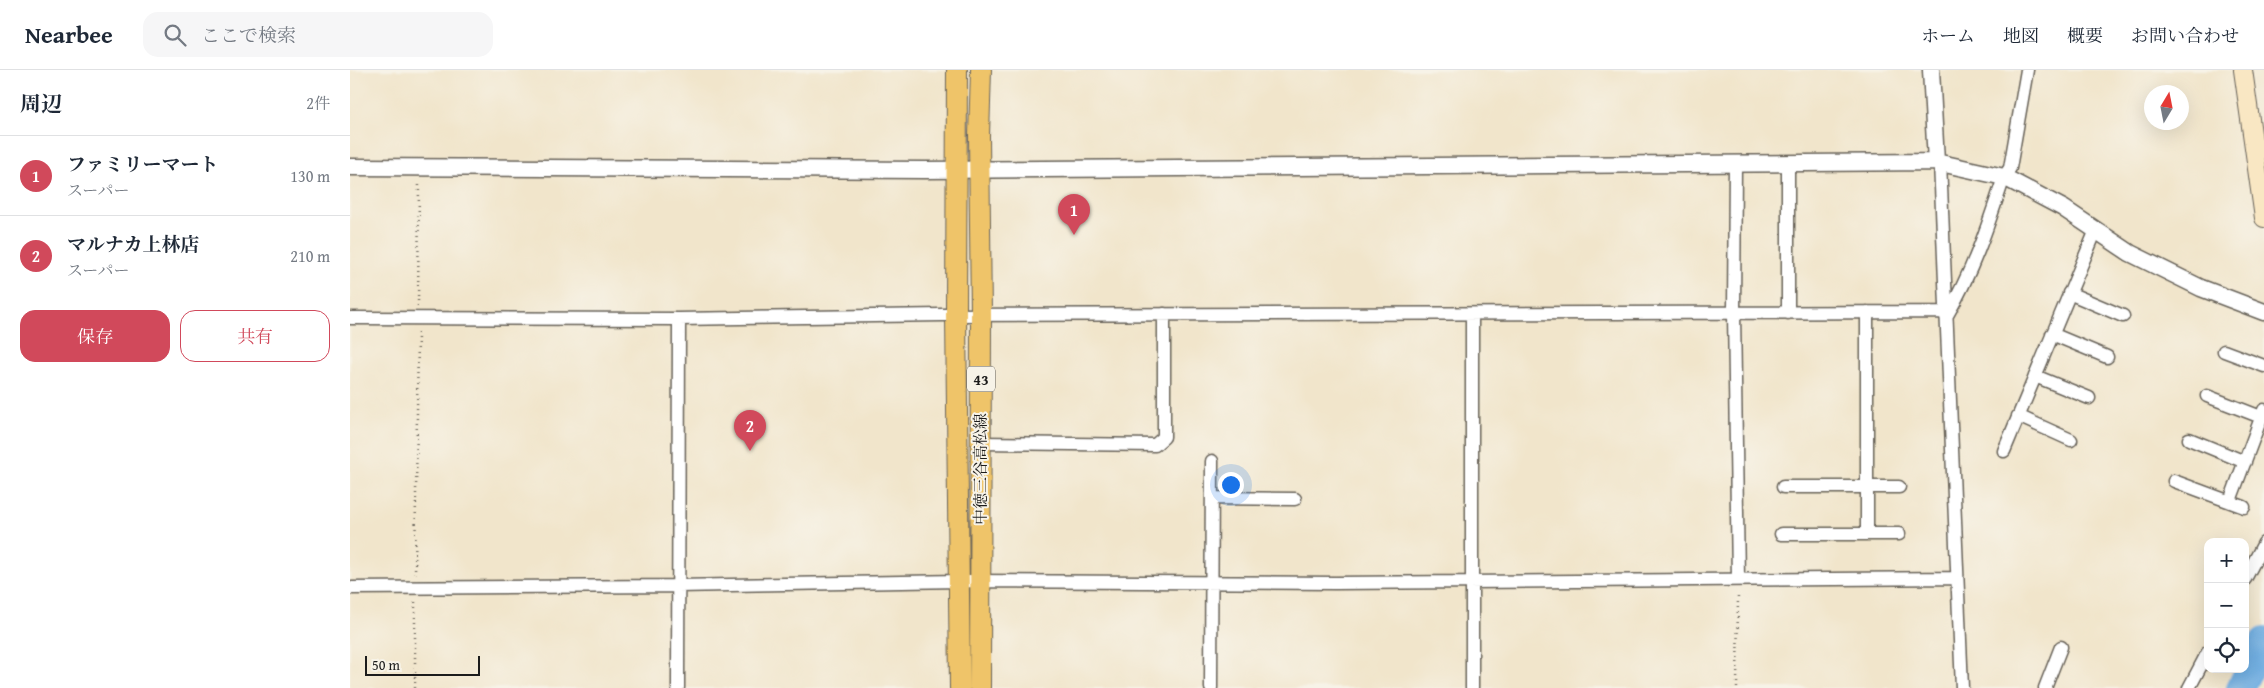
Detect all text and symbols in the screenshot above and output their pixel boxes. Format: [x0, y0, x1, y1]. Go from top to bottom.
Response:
search box [143, 12, 493, 57]
text: Nearbee [25, 17, 113, 52]
icon: search [161, 21, 189, 49]
text: ここで検索 [201, 21, 296, 49]
text: ホーム [1921, 22, 1975, 49]
text: 地図 [2003, 22, 2039, 49]
text: 概要 [2067, 22, 2103, 49]
text: お問い合わせ [2131, 22, 2239, 49]
north arrow [2144, 85, 2189, 130]
text: 周辺 [20, 88, 62, 119]
text: 2件 [306, 91, 330, 115]
text: ファミリーマート [67, 150, 219, 178]
text: 1 [32, 164, 40, 188]
text: 130 m [290, 164, 330, 188]
text: スーパー [67, 178, 129, 202]
pin: 1 [1058, 194, 1090, 235]
text: マルナカ上林店 [67, 230, 200, 258]
text: 2 [32, 244, 40, 268]
text: 210 m [290, 244, 330, 268]
text: スーパー [67, 258, 129, 282]
button: 保存 [20, 310, 170, 362]
button: 共有 [180, 310, 330, 362]
road number: 43 [967, 366, 995, 392]
pin: 2 [734, 410, 766, 451]
street label: 中徳三谷高松線 [968, 413, 992, 525]
your location [1218, 472, 1244, 498]
map controls [2204, 538, 2249, 673]
button: + [2204, 538, 2249, 583]
button: − [2204, 583, 2249, 628]
button: locate [2204, 628, 2249, 673]
scale bar [365, 653, 480, 676]
text: 50 m [372, 655, 400, 675]

